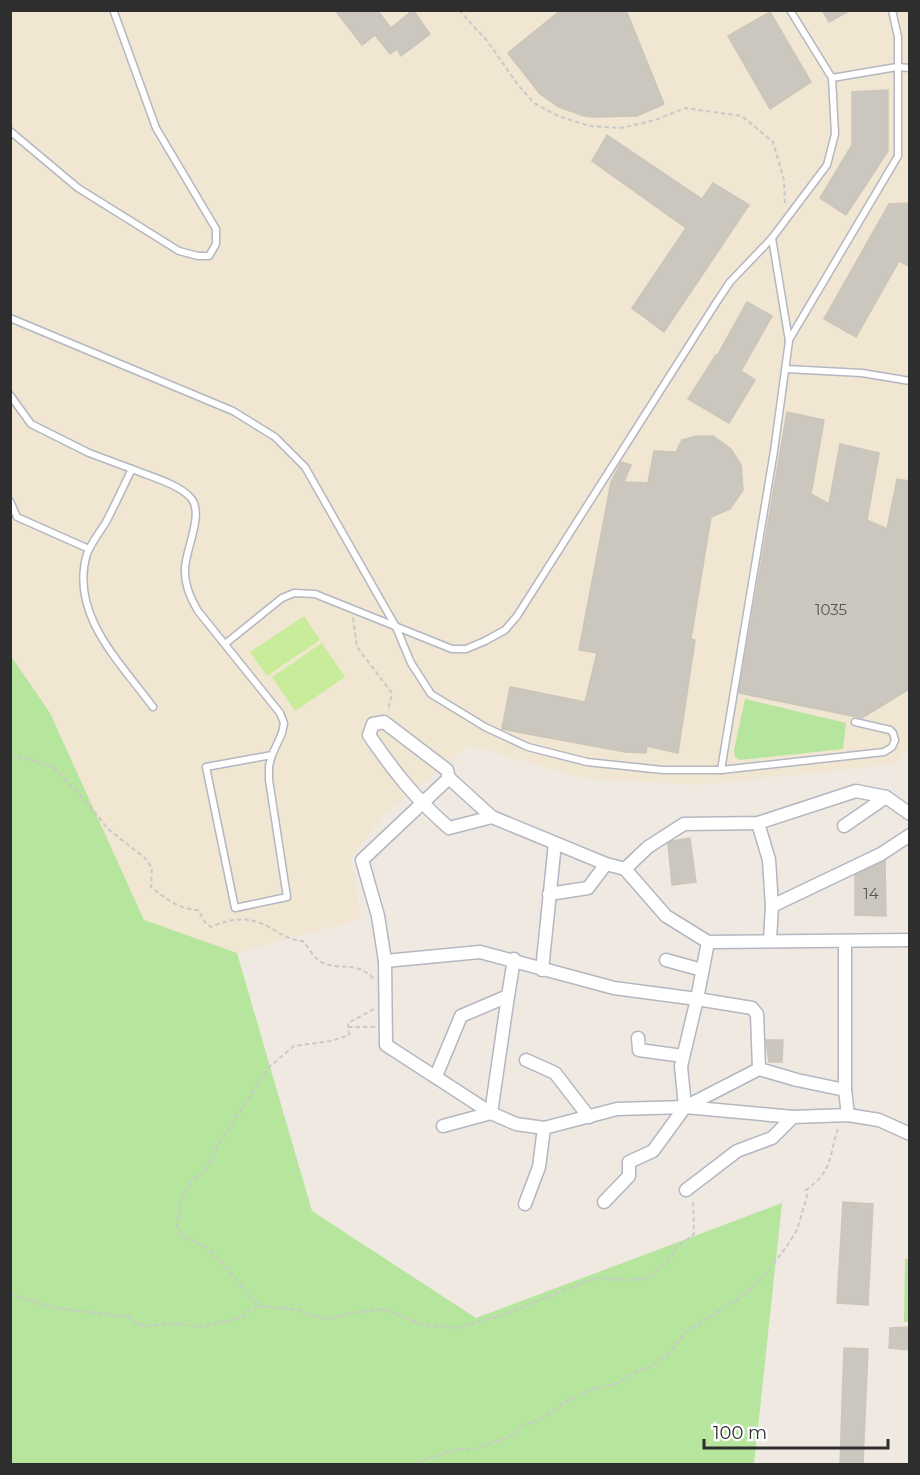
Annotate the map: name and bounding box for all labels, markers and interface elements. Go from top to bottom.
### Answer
house number: 1035 [815,600,847,619]
house number: 14 [863,884,879,903]
scale bar [704,1412,888,1450]
text: 100 m [713,1422,767,1444]

